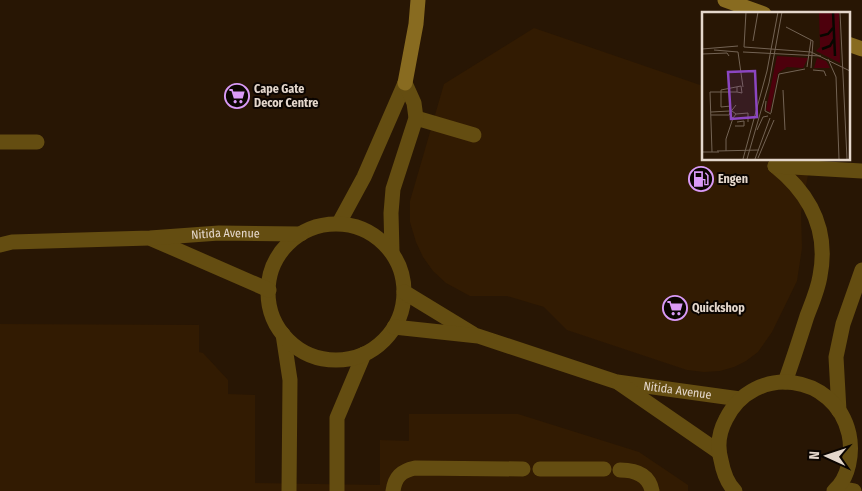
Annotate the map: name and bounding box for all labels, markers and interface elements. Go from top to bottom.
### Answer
inset map [702,12,850,160]
place label: Cape Gate Decor Centre [254,82,318,110]
supermarket icon: Cape Gate Decor Centre [224,83,250,109]
fuel station icon: Engen [688,166,714,192]
place label: Engen [718,172,748,186]
street label: Nitida Avenue [191,226,260,242]
supermarket icon: Quickshop [662,295,688,321]
place label: Quickshop [692,301,745,315]
street label: Nitida Avenue [643,379,713,402]
north arrow [802,431,852,481]
text: N [806,451,823,460]

